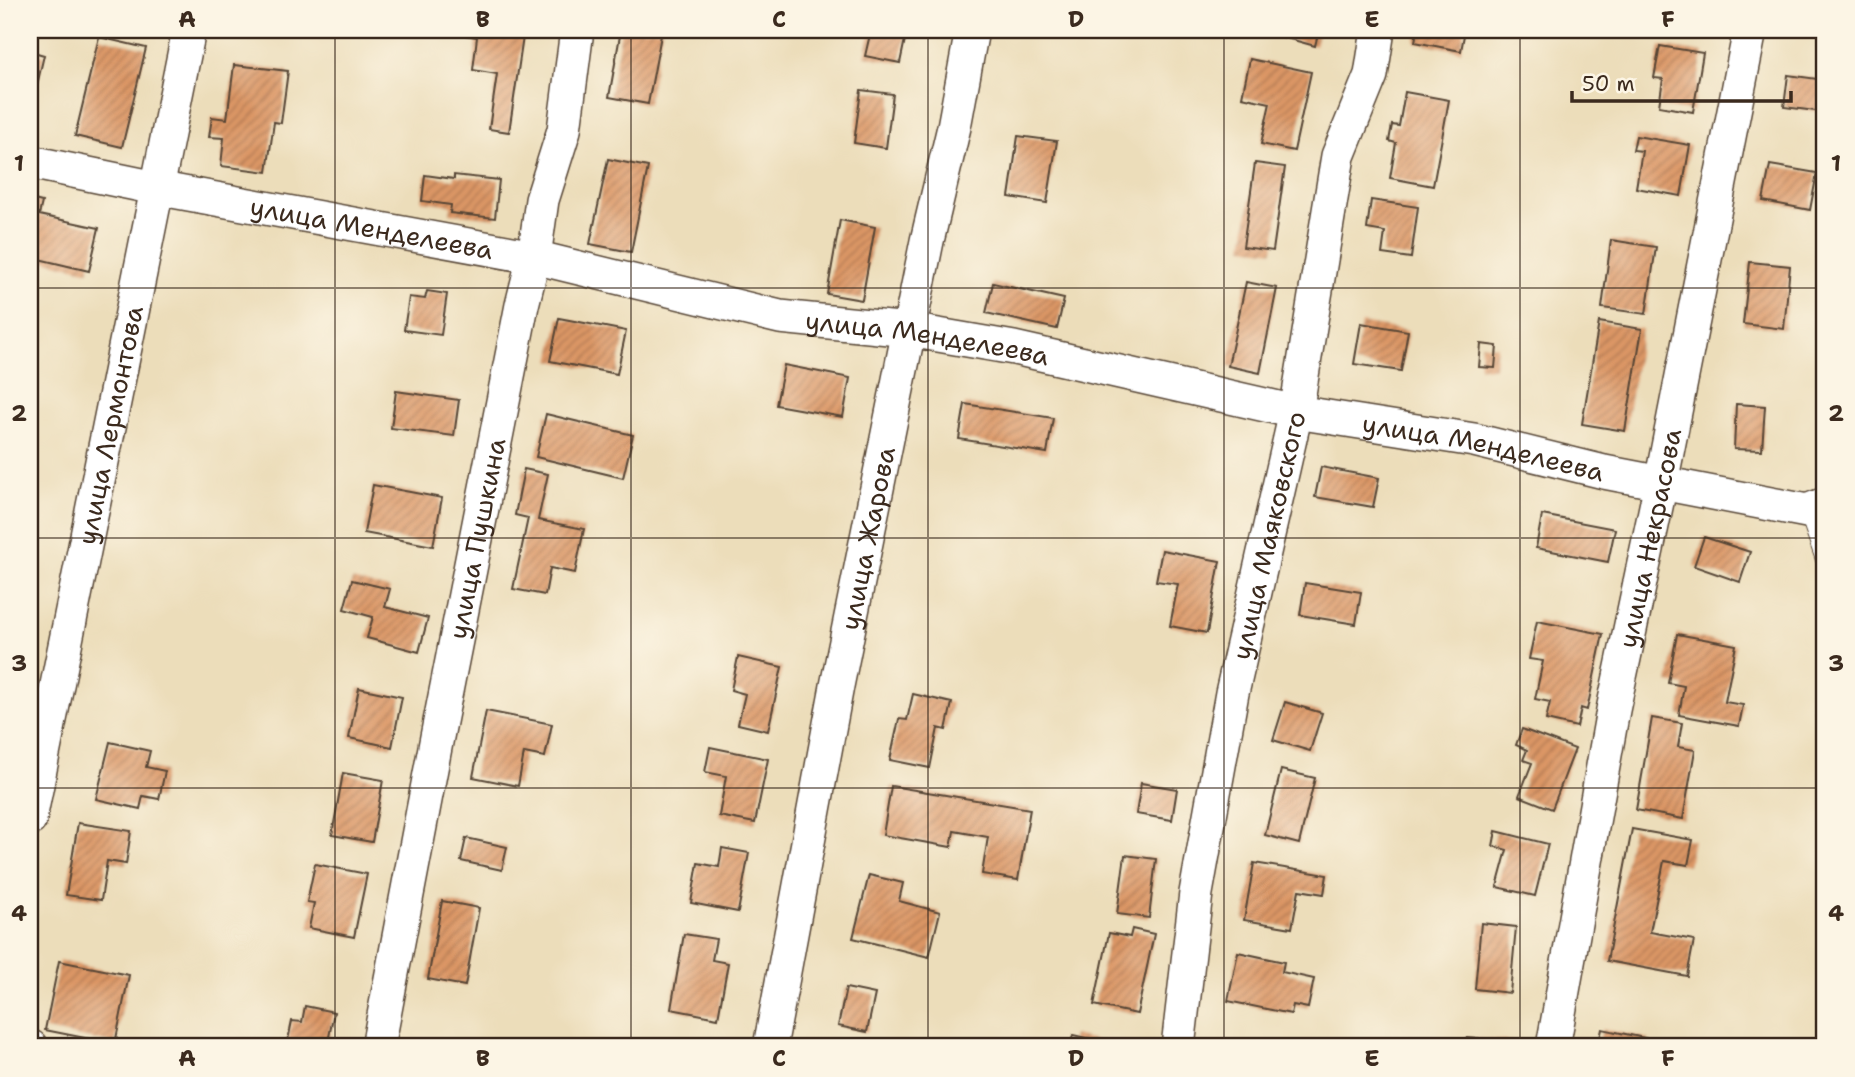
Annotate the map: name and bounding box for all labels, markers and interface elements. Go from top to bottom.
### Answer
text: A [178,4,196,34]
text: B [476,4,490,34]
text: C [772,4,786,34]
text: D [1068,4,1084,34]
text: E [1364,4,1380,34]
text: F [1661,4,1675,34]
scale bar [1572,60,1790,104]
text: 50 m [1582,70,1635,98]
text: 1 [14,148,24,178]
text: 1 [1831,148,1841,178]
street label: улица Менделеева [247,188,496,267]
street label: улица Лермонтова [68,302,151,547]
street label: улица Менделеева [804,302,1053,373]
text: 2 [11,398,27,428]
text: 2 [1828,398,1844,428]
street label: улица Менделеева [1360,405,1608,489]
street label: улица Маяковского [1223,408,1313,663]
street label: улица Некрасова [1609,425,1689,651]
street label: улица Пушкина [439,435,513,642]
street label: улица Жарова [831,443,903,633]
text: 3 [11,648,27,678]
text: 3 [1828,648,1844,678]
text: 4 [11,898,27,928]
text: 4 [1828,898,1844,928]
text: A [178,1043,196,1073]
text: B [476,1043,490,1073]
text: C [772,1043,786,1073]
text: D [1068,1043,1084,1073]
text: E [1364,1043,1380,1073]
text: F [1661,1043,1675,1073]

